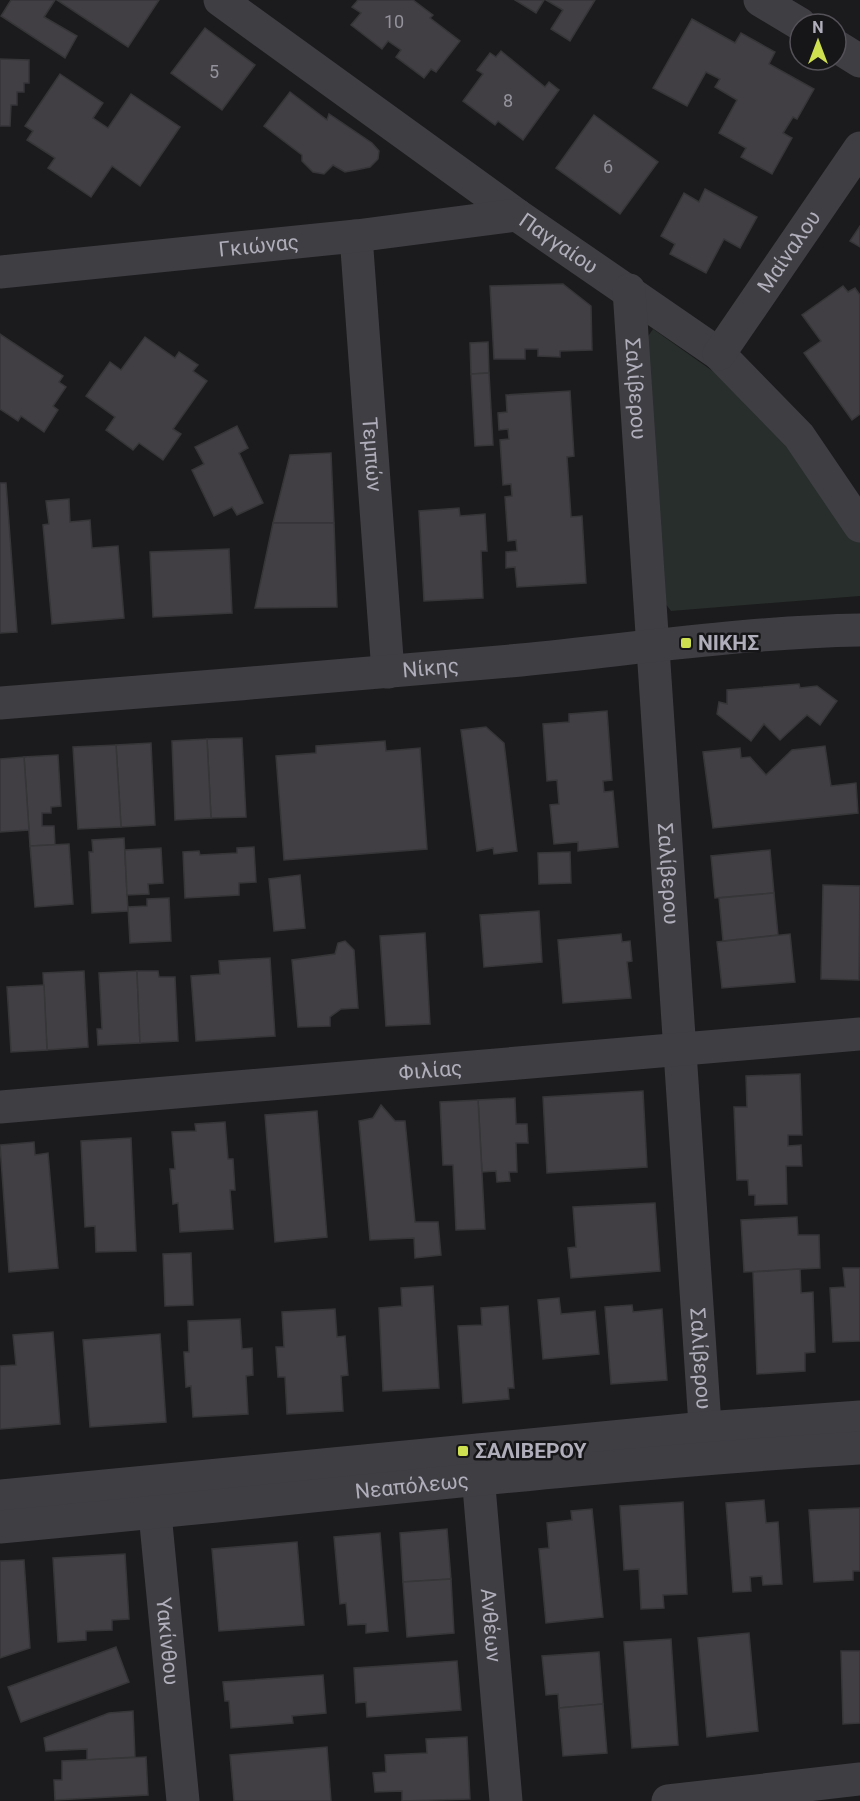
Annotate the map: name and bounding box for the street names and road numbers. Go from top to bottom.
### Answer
street label: Μαίναλου [753,206,826,297]
street label: Παγγαίου [515,208,602,279]
street label: Γκιώνας [217,230,300,262]
street label: Σαλίβερου [620,337,651,440]
street label: Τεμπών [357,416,387,492]
street label: Νίκης [401,654,460,682]
street label: Σαλίβερου [653,822,683,925]
street label: Φιλίας [398,1056,463,1085]
street label: Σαλίβερου [685,1307,716,1410]
street label: Νεαπόλεως [354,1468,470,1504]
street label: Ανθέων [476,1587,506,1663]
street label: Υακίνθου [151,1596,184,1686]

